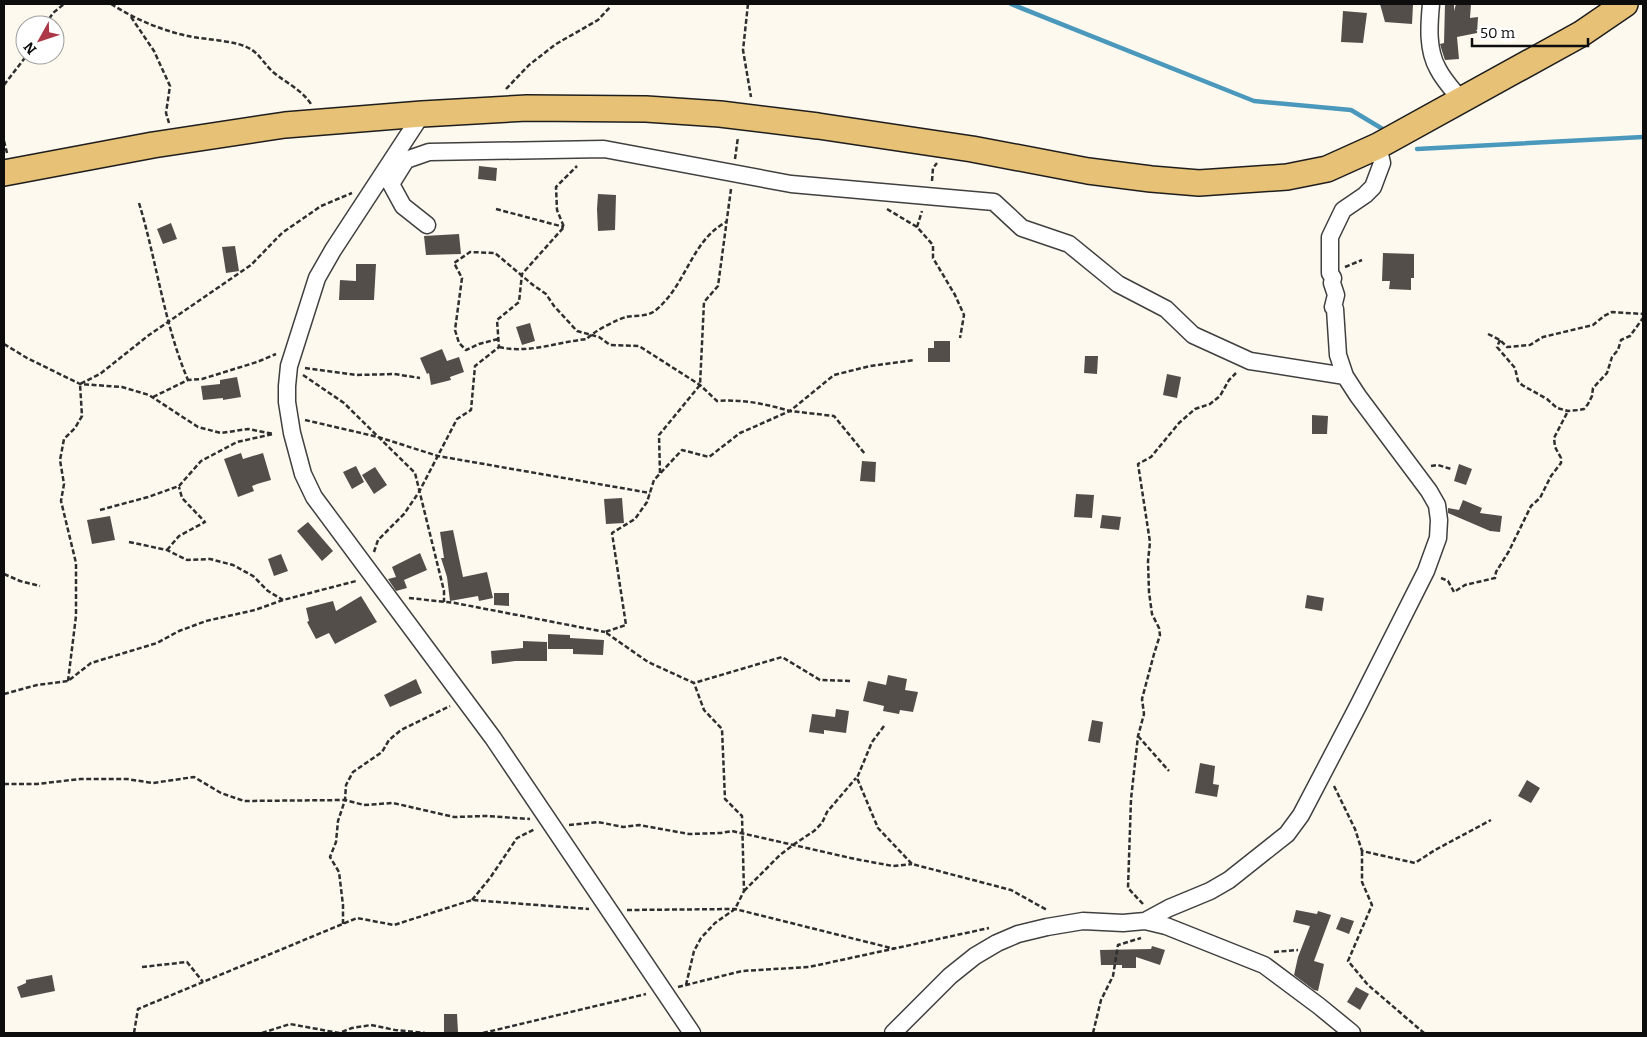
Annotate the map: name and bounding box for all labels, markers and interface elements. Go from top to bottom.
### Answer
north arrow [15,15,65,65]
scale bar [1472,15,1588,47]
text: 50 m [1480,24,1516,42]
text: N [20,38,40,58]

